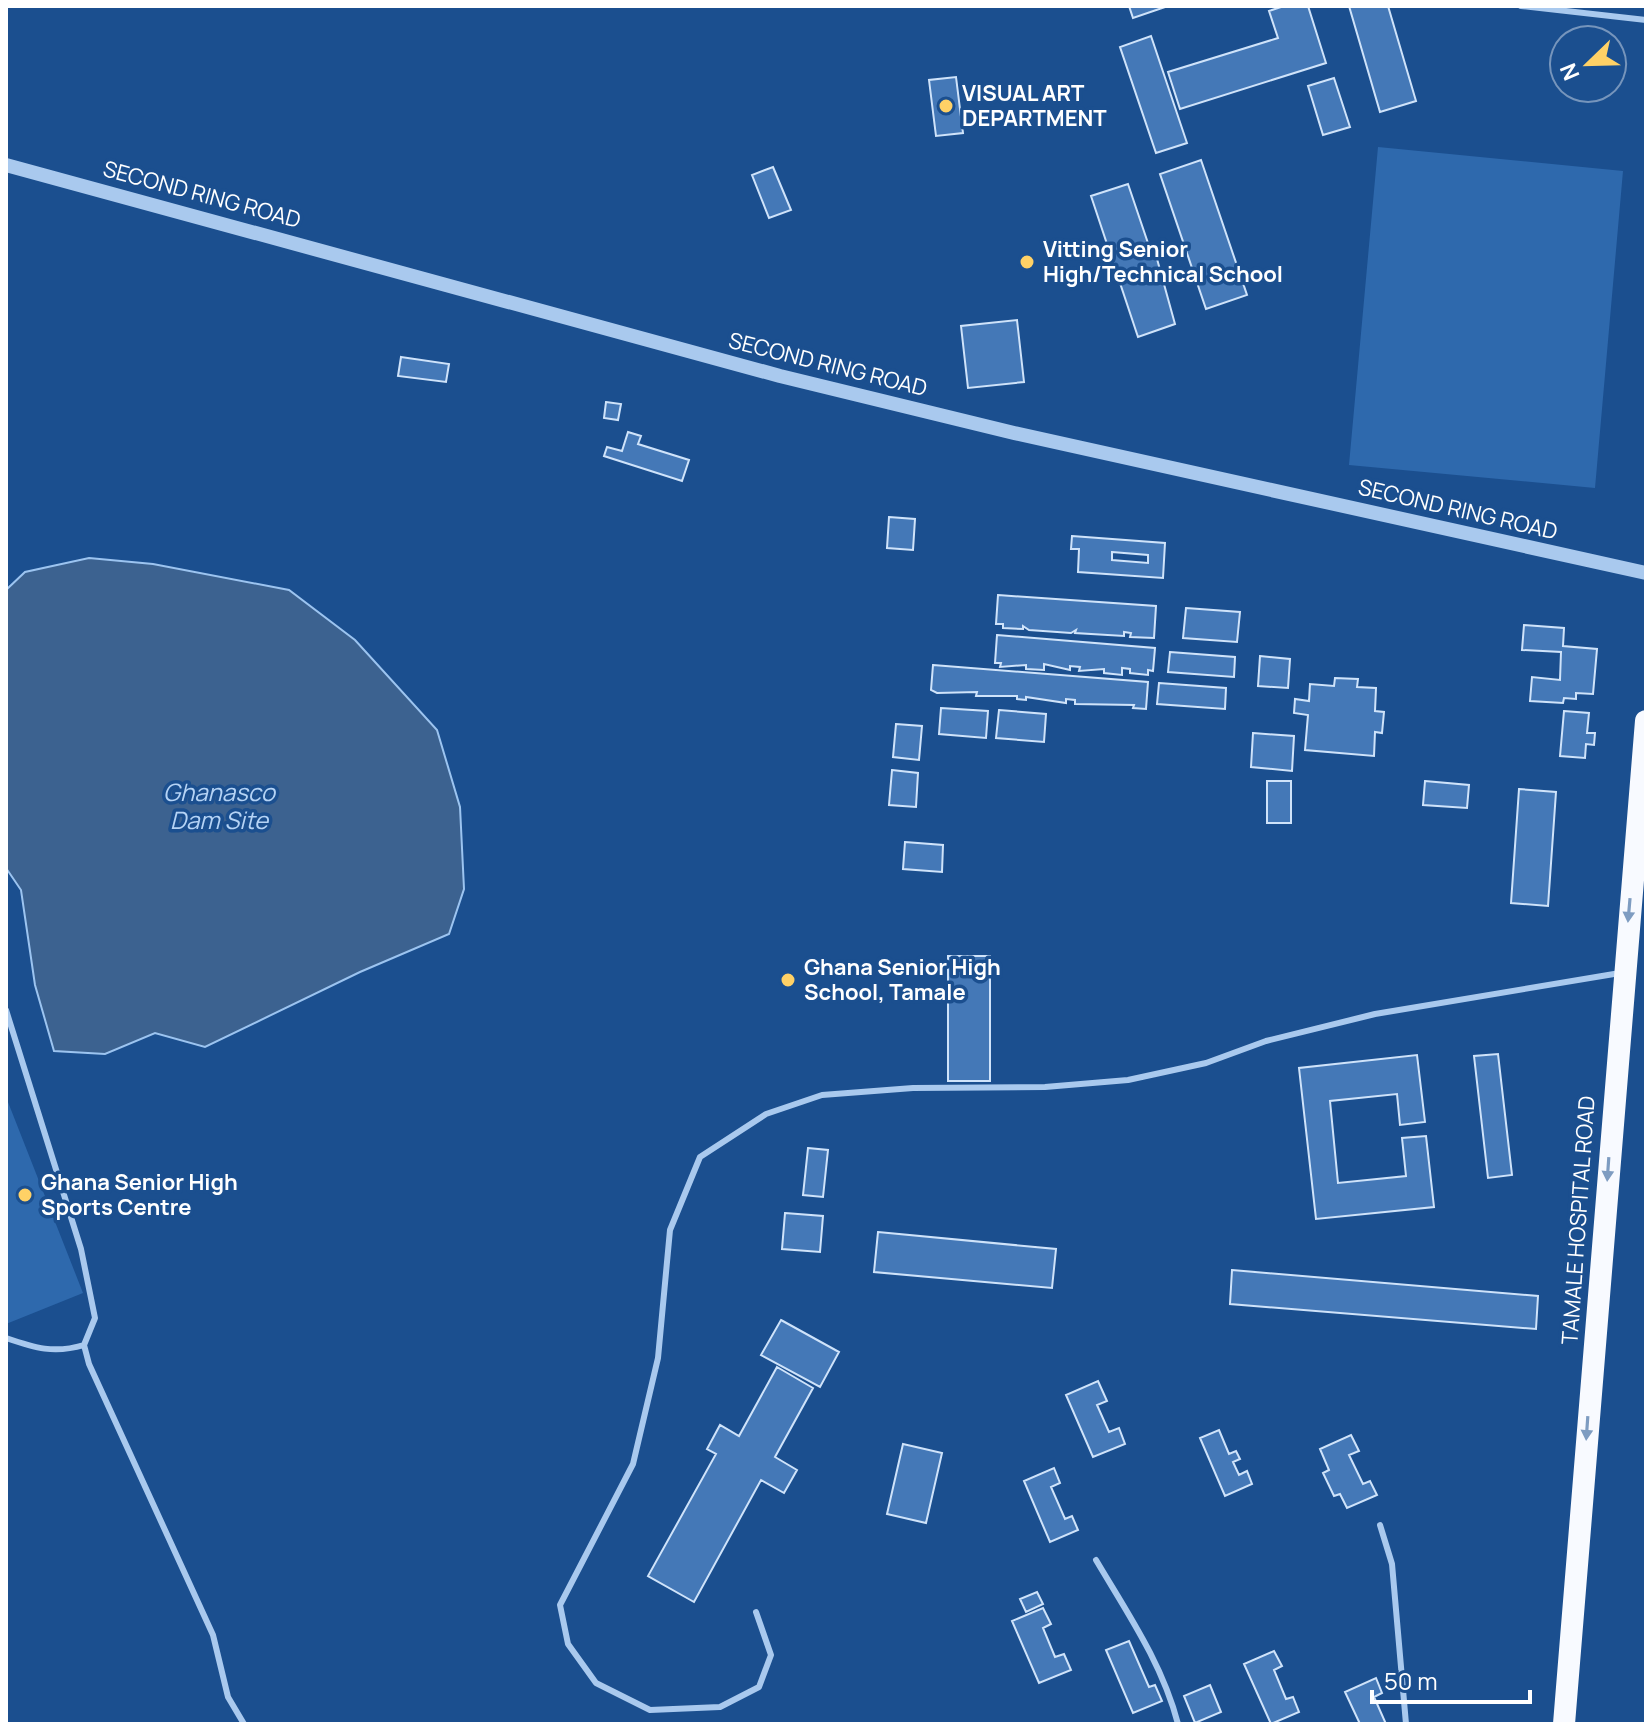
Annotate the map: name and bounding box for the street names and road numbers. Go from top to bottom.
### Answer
street label: SECOND RING ROAD [100,153,304,235]
street label: SECOND RING ROAD [726,325,930,403]
street label: SECOND RING ROAD [1355,471,1561,547]
street label: TAMALE HOSPITAL ROAD [1554,1095,1602,1345]

